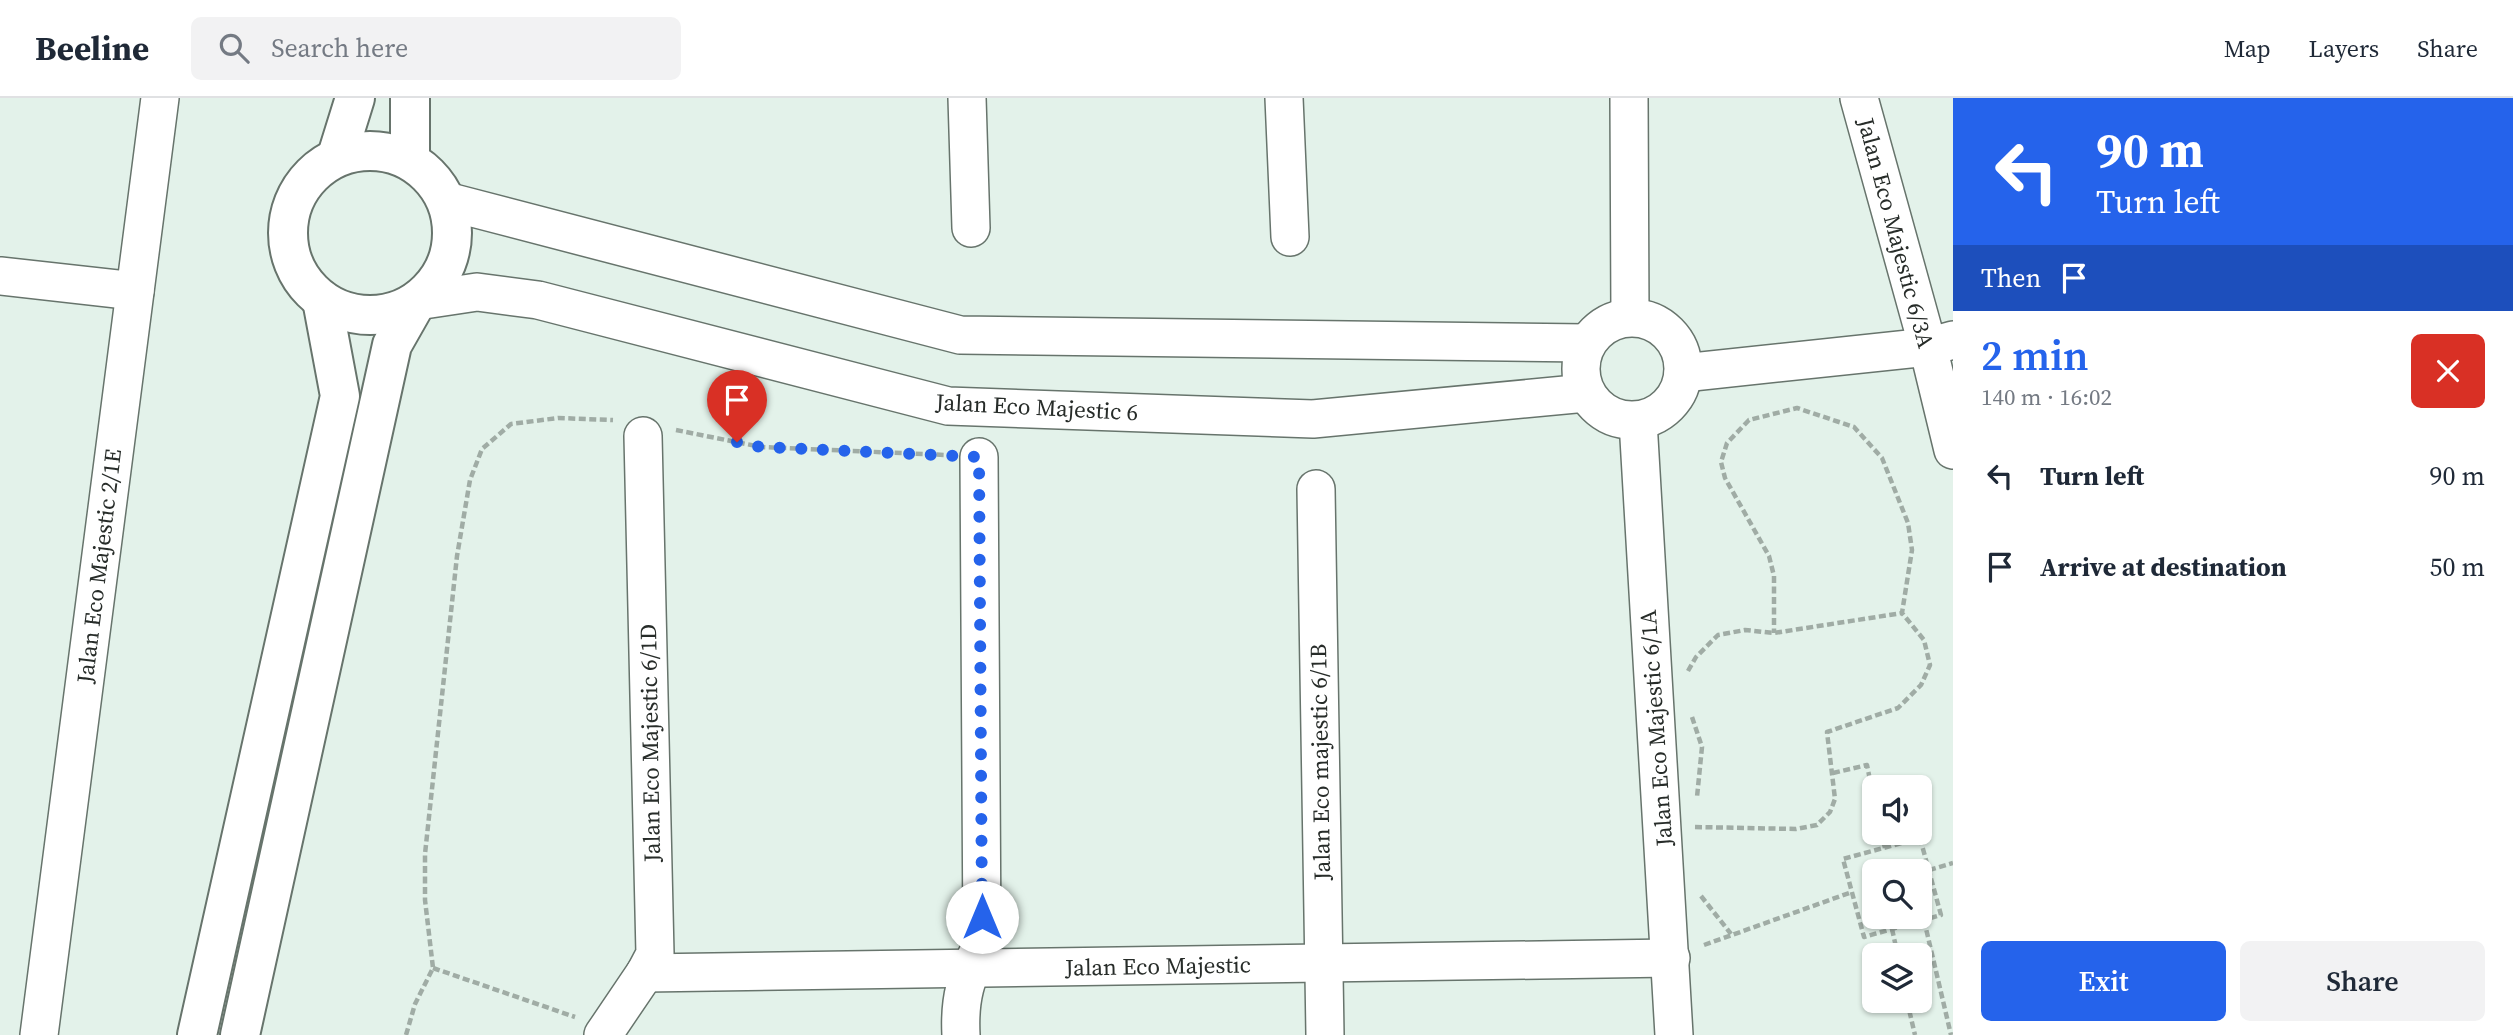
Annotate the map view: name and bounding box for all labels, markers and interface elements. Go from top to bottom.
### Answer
search box [191,17,681,80]
text: Beeline [35,26,149,71]
icon: search [215,29,253,67]
text: Search here [271,30,408,66]
text: Map [2224,32,2271,65]
text: Layers [2309,32,2379,65]
text: Share [2417,32,2478,65]
street label: Jalan Eco Majestic 6/3A [1850,113,1942,352]
text: 90 m [2096,116,2204,183]
icon: left [1981,126,2072,217]
text: Turn left [2096,180,2220,224]
icon: arrive [2055,259,2093,297]
text: Then [1981,260,2041,296]
text: 2 min [1981,326,2089,384]
button: close [2411,334,2485,408]
pin [707,370,767,442]
icon: arrive [718,381,756,419]
text: 140 m · 16:02 [1981,381,2112,413]
street label: Jalan Eco Majestic 6 [934,386,1139,428]
street label: Jalan Eco Majestic 2/1E [69,447,129,686]
icon: left [1981,457,2019,495]
text: Turn left [2040,458,2144,494]
text: 90 m [2430,458,2485,494]
icon: arrive [1981,548,2019,586]
text: Arrive at destination [2040,549,2287,585]
text: 50 m [2430,549,2485,585]
street label: Jalan Eco Majestic 6/1A [1632,608,1680,848]
street label: Jalan Eco Majestic 6/1D [632,624,668,863]
street label: Jalan Eco majestic 6/1B [1302,643,1338,882]
map controls [1862,775,1932,1013]
button: sound [1862,775,1932,845]
button: search [1862,859,1932,929]
position arrow [945,880,1019,954]
button: Exit [1981,941,2226,1021]
button: Share [2240,941,2485,1021]
button: layers [1862,943,1932,1013]
street label: Jalan Eco Majestic [1064,948,1251,984]

